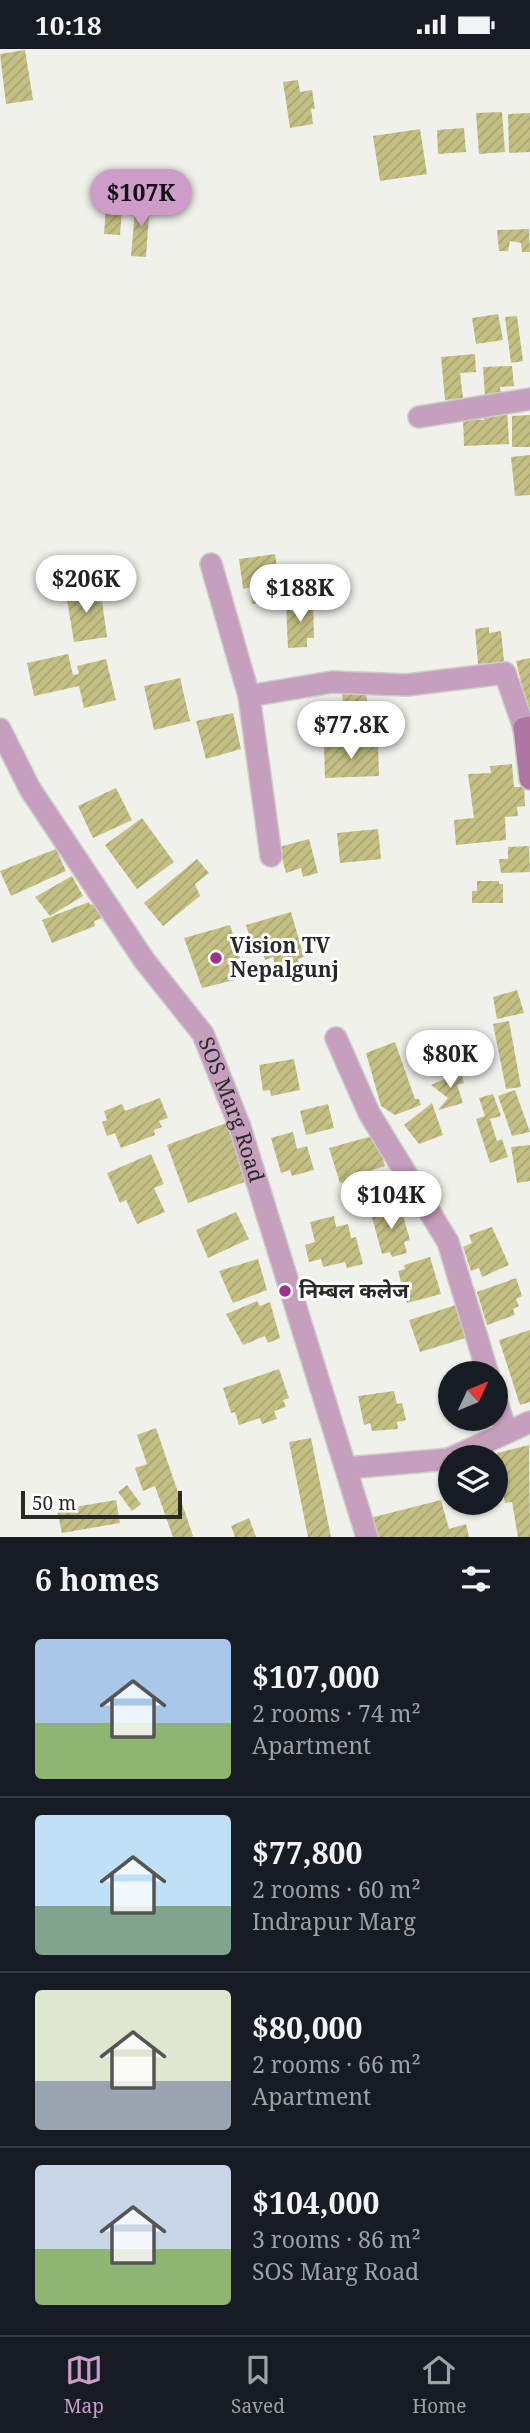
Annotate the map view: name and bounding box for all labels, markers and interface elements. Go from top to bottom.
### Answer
text: 10:18 [35,7,102,43]
pin: $107K [92,169,190,229]
text: $107K [107,176,175,208]
pin: $206K [37,555,135,615]
text: $206K [52,562,120,594]
pin: $188K [251,565,349,624]
text: $188K [266,571,334,603]
pin: $77.8K [294,701,408,761]
text: $77.8K [313,708,389,740]
place label: Vision TV Nepalgunj [230,931,339,983]
marker: Vision TV Nepalgunj [208,950,224,966]
pin: $80K [409,1031,491,1090]
street label: SOS Marg Road [193,1033,271,1185]
text: $80K [422,1037,478,1069]
pin: $104K [342,1171,440,1231]
text: $104K [357,1178,425,1210]
place label: निम्बल कलेज [299,1276,409,1304]
marker: निम्बल कलेज [277,1283,293,1299]
north arrow [438,1361,508,1431]
map controls [438,1361,508,1515]
button: layers [438,1445,508,1515]
scale bar [21,1488,182,1520]
text: 50 m [32,1490,76,1516]
text: 6 homes [35,1559,159,1600]
icon: filters [457,1560,495,1598]
text: $107,000 [252,1656,379,1697]
icon: home [91,1667,175,1751]
text: 2 rooms · 74 m² [252,1697,421,1729]
text: Apartment [252,1729,371,1761]
text: $77,800 [252,1832,363,1873]
icon: home [91,1843,175,1927]
text: 2 rooms · 60 m² [252,1873,421,1905]
text: Indrapur Marg [252,1905,416,1937]
text: $80,000 [252,2007,363,2048]
icon: home [91,2018,175,2102]
text: 2 rooms · 66 m² [252,2048,421,2080]
text: Apartment [252,2080,371,2112]
text: $104,000 [252,2182,379,2223]
icon: home [91,2193,175,2277]
text: 3 rooms · 86 m² [252,2223,421,2255]
text: SOS Marg Road [252,2255,419,2287]
tab: Map [64,2351,104,2419]
tab: Saved [231,2351,285,2419]
tab: Home [412,2351,466,2419]

